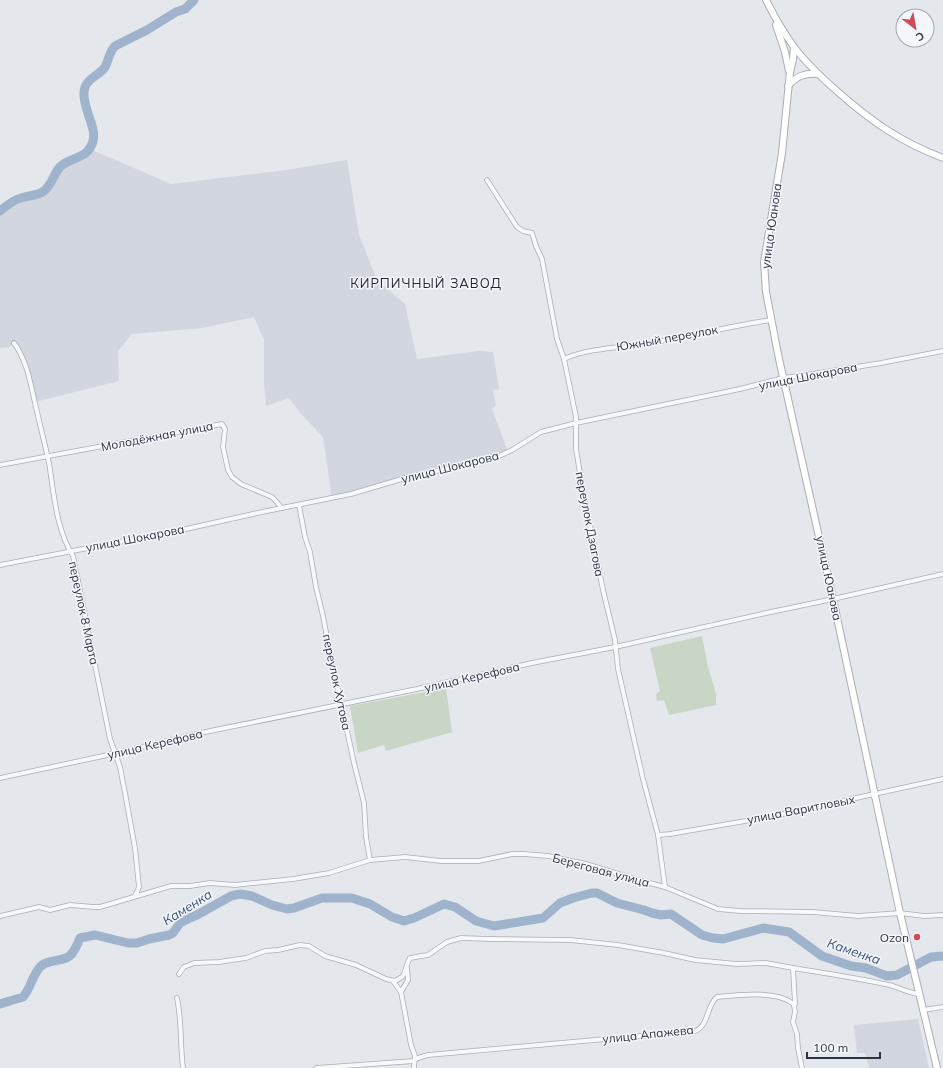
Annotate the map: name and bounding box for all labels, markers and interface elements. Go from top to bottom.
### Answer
north arrow [895,8,935,48]
text: С [913,29,927,45]
street label: улица Юанова [758,182,784,270]
district label: КИРПИЧНЫЙ ЗАВОД [350,275,502,291]
street label: Южный переулок [615,322,719,354]
street label: улица Шокарова [757,359,859,393]
street label: Молодёжная улица [100,418,214,454]
street label: улица Шокарова [400,448,500,486]
street label: переулок Дзагова [572,470,608,578]
street label: улица Шокарова [84,521,186,555]
street label: улица Юанова [813,534,845,622]
street label: переулок 8 Марта [66,560,102,666]
street label: переулок Хутова [319,633,355,731]
street label: улица Керефова [423,659,521,695]
street label: улица Керефова [106,726,204,762]
street label: улица Варитловых [746,791,857,827]
street label: Береговая улица [551,850,651,890]
water label: Каменка [159,886,215,928]
place label: Ozon [880,930,909,945]
marker: Ozon [912,932,922,942]
water label: Каменка [825,934,883,968]
street label: улица Апажева [602,1022,694,1046]
scale bar [807,1034,880,1060]
text: 100 m [813,1040,848,1055]

